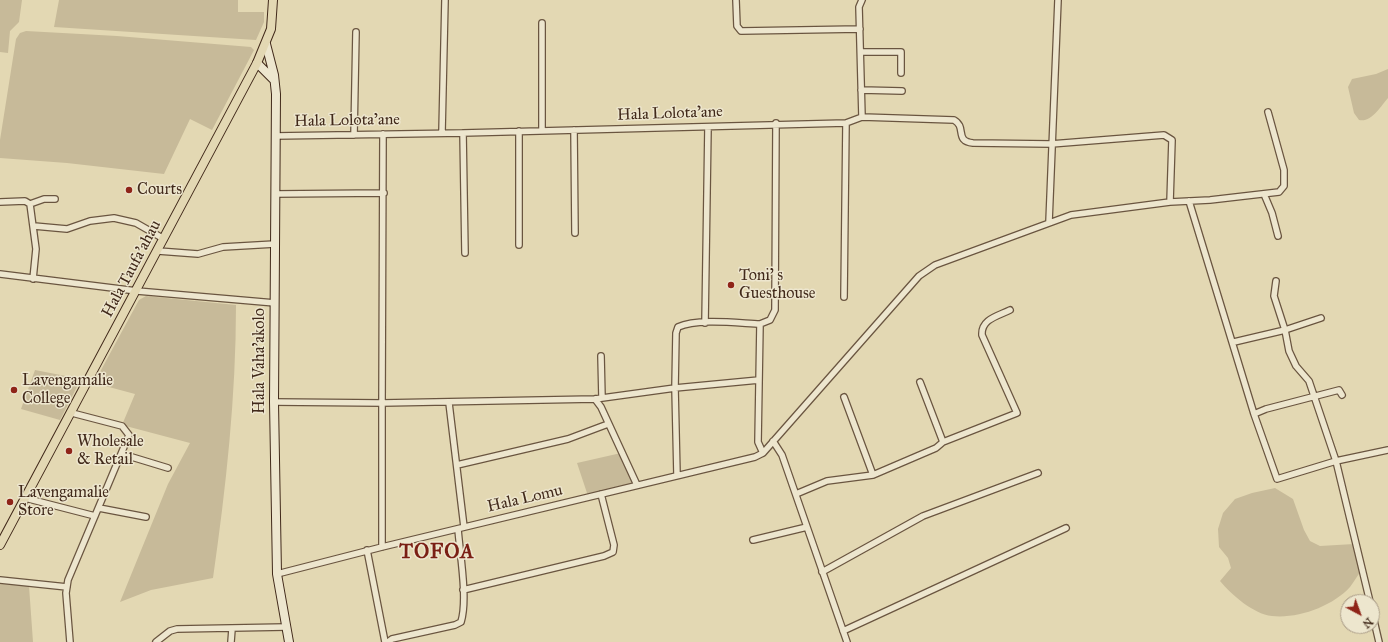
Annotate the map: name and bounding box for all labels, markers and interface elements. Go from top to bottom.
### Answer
street label: Hala Lolota'ane [617,103,723,125]
street label: Hala Lolota'ane [294,110,400,132]
place label: Courts [137,180,182,200]
marker: Courts [124,185,134,195]
street label: Hala Taufa'ahau [98,217,166,321]
place label: Toni' s Guesthouse [739,266,815,304]
marker: Toni' s Guesthouse [726,280,736,290]
street label: Hala Vaha'akolo [250,308,270,414]
place label: Lavengamalie College [22,371,113,409]
marker: Lavengamalie College [9,385,19,395]
place label: Wholesale & Retail [77,432,144,470]
marker: Wholesale & Retail [64,446,74,456]
street label: Hala Lomu [485,481,565,517]
place label: Lavengamalie Store [18,483,109,521]
marker: Lavengamalie Store [5,497,15,507]
district label: TOFOA [399,541,475,565]
north arrow [1340,594,1380,634]
text: N [1360,615,1375,631]

